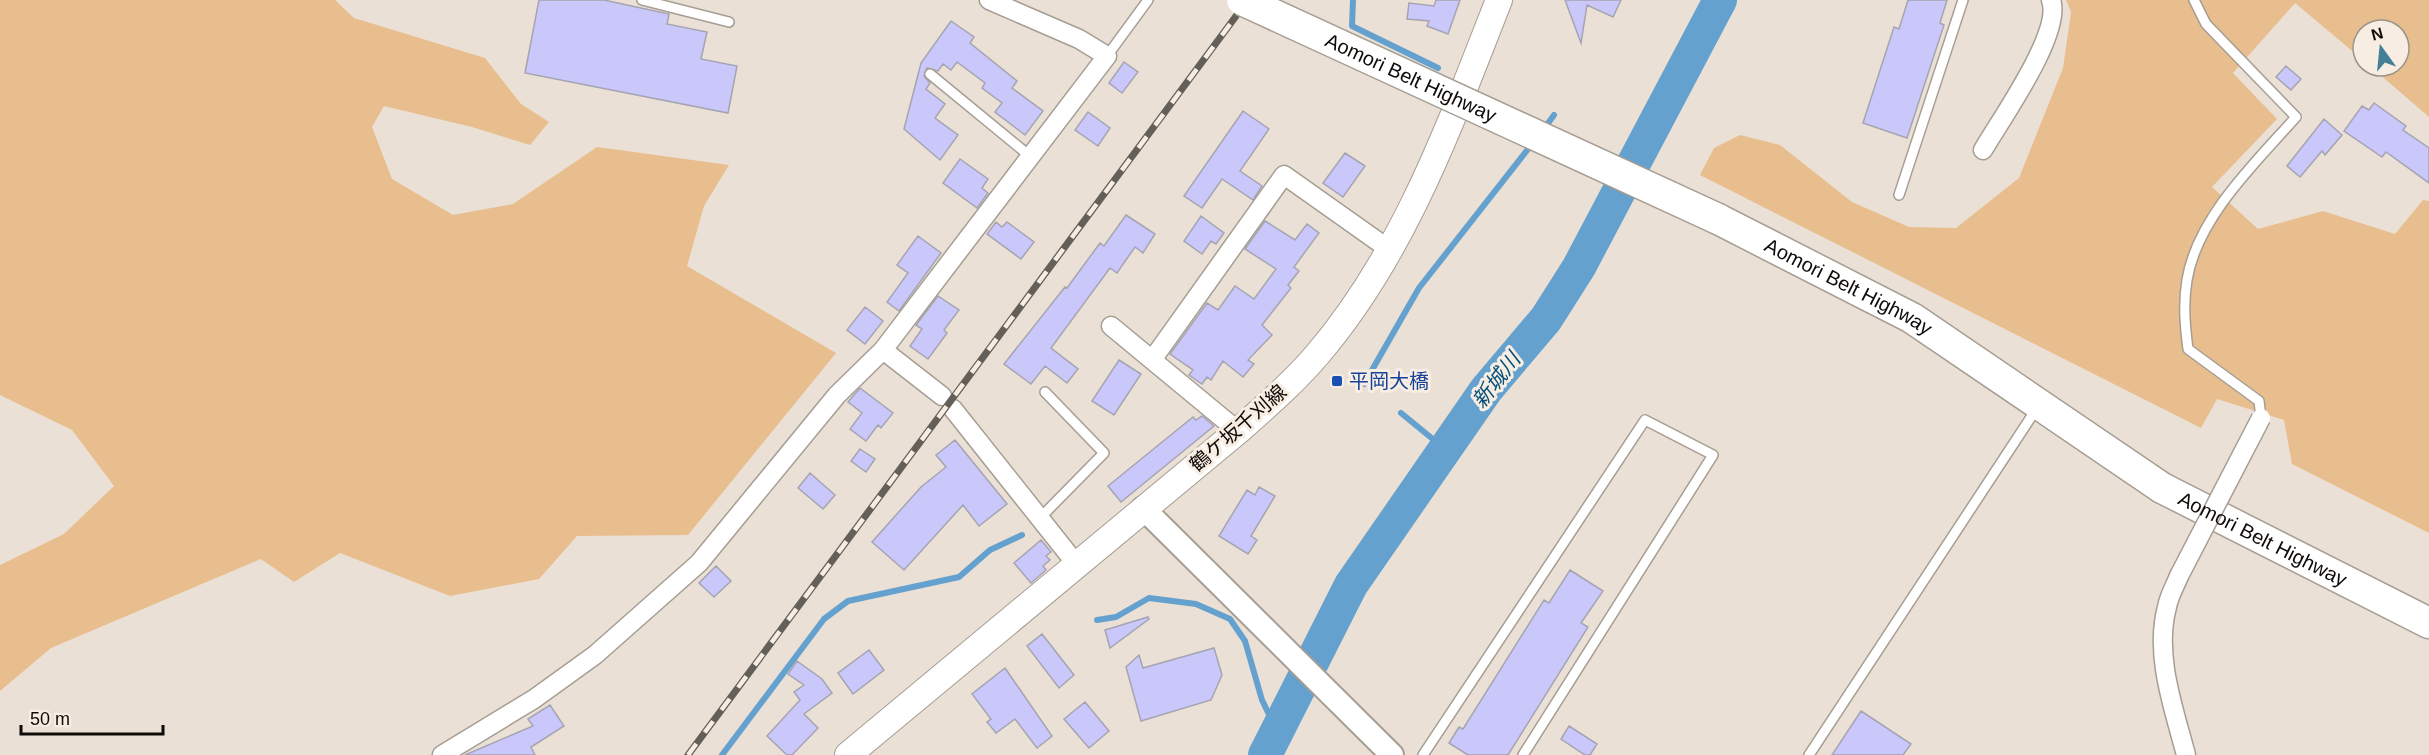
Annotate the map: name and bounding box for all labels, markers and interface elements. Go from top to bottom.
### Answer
north arrow [2351,18,2411,78]
text: N [2369,24,2385,44]
street label: Aomori Belt Highway [1322,29,1500,127]
street label: Aomori Belt Highway [1761,234,1936,340]
water label: 新城川 [1468,347,1526,412]
place label: 平岡大橋 [1349,370,1429,392]
marker: 平岡大橋 [1330,374,1344,388]
street label: 鶴ケ坂千刈線 [1186,380,1290,476]
street label: Aomori Belt Highway [2175,487,2351,591]
scale bar [21,698,164,736]
text: 50 m [30,709,70,729]

